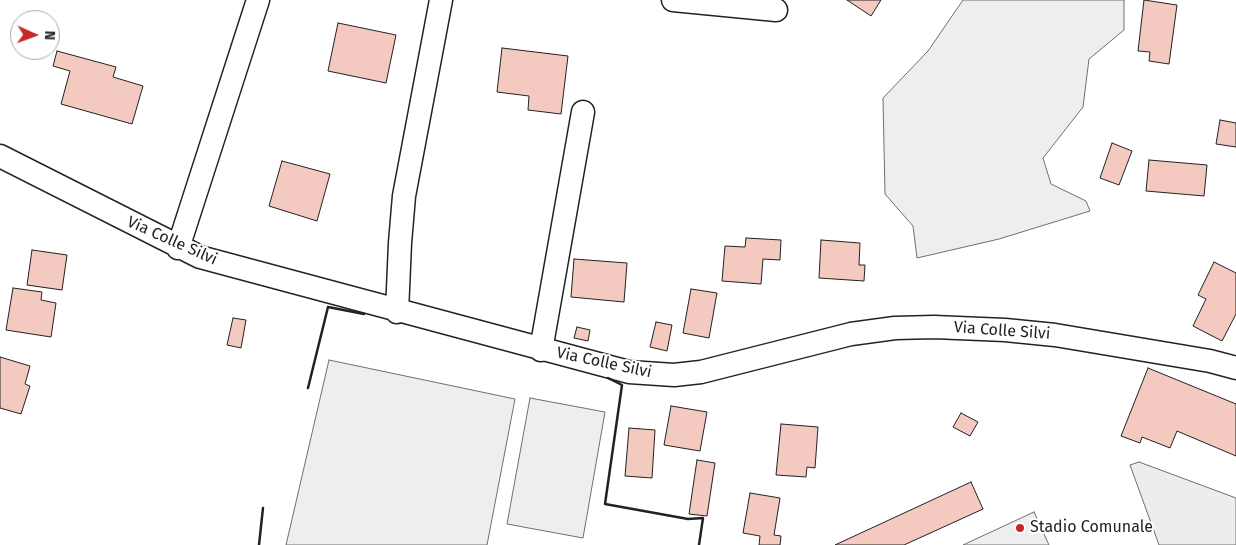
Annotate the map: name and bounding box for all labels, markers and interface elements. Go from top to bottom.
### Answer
north arrow [10,10,60,60]
text: N [41,31,58,40]
street label: Via Colle Silvi [124,213,220,269]
street label: Via Colle Silvi [953,318,1051,344]
street label: Via Colle Silvi [555,344,653,382]
place label: Stadio Comunale [1030,518,1153,538]
marker: Stadio Comunale [1014,522,1026,534]

